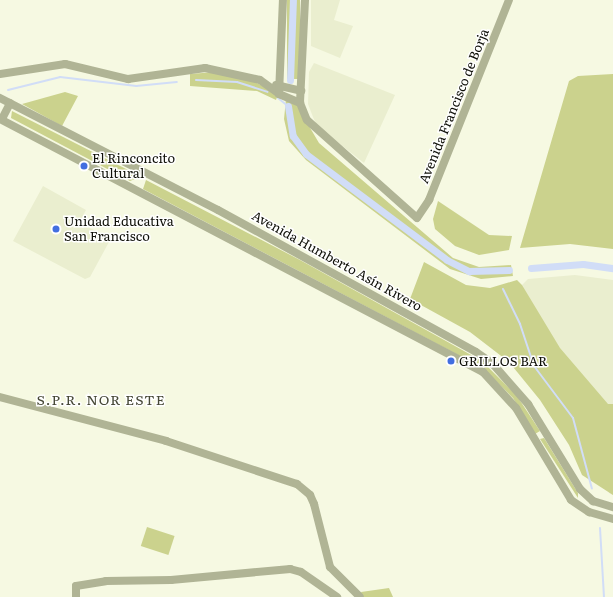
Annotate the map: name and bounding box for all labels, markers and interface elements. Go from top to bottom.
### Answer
street label: Avenida Francisco de Borja [416,26,492,186]
place label: El Rinconcito Cultural [92,151,175,182]
marker: El Rinconcito Cultural [79,161,89,171]
street label: Avenida Humberto Asín Rivero [249,208,425,314]
place label: Unidad Educativa San Francisco [64,214,174,245]
marker: Unidad Educativa San Francisco [51,224,61,234]
place label: GRILLOS BAR [459,353,547,369]
marker: GRILLOS BAR [446,356,456,366]
district label: S.P.R. NOR ESTE [36,391,166,407]

